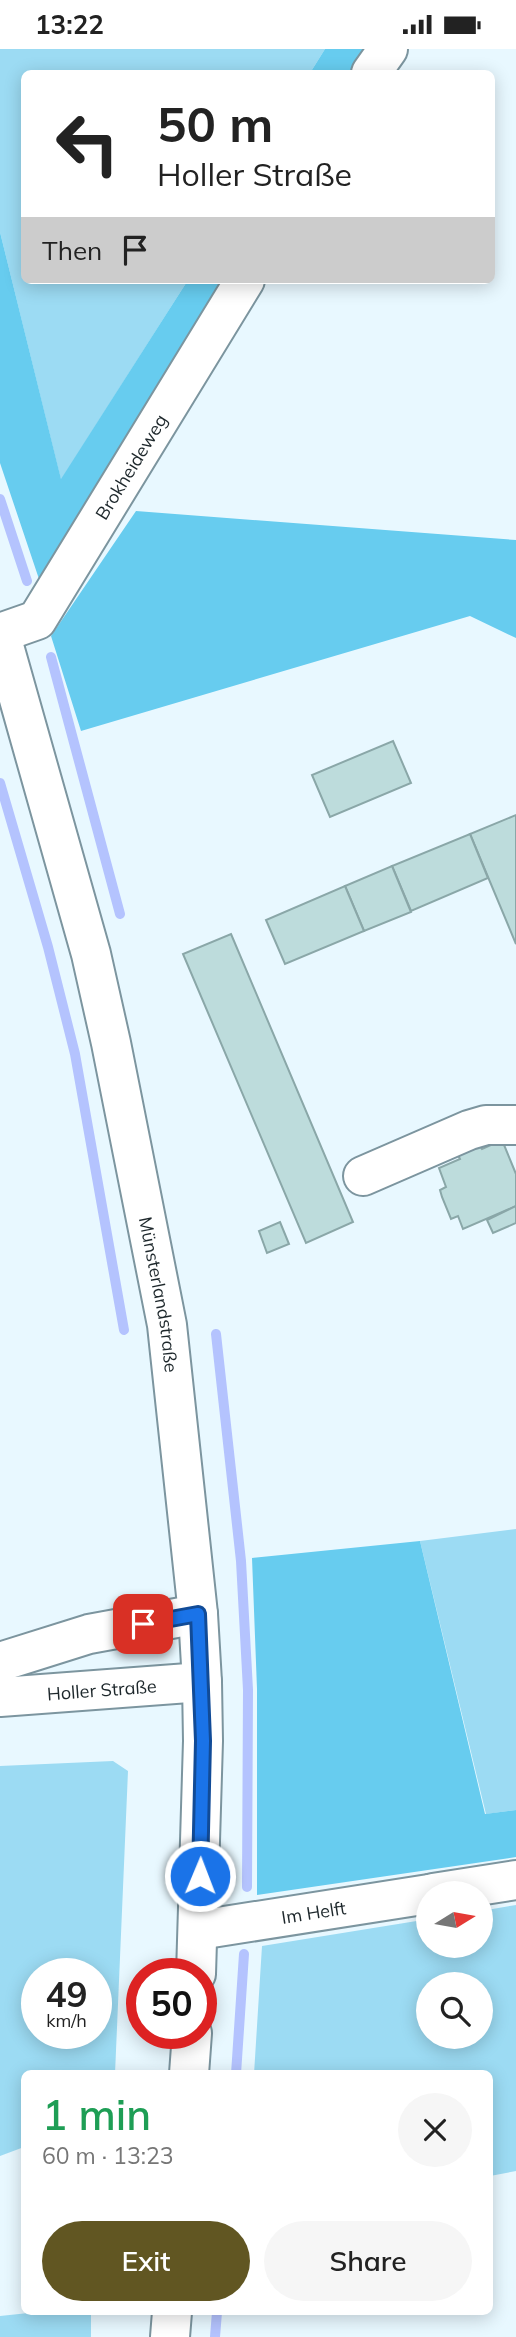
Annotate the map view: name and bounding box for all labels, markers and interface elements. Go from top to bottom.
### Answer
text: 13:22 [35,8,104,41]
text: 50 m [157,93,273,154]
icon: left [42,98,133,189]
text: Holler Straße [157,154,352,194]
icon: arrive [116,231,154,269]
text: Then [42,234,102,267]
street label: Brokheideweg [90,410,172,524]
street label: Münsterlandstraße [134,1215,184,1374]
pin [113,1594,173,1654]
icon: arrive [124,1605,162,1643]
street label: Holler Straße [46,1674,157,1705]
position arrow [163,1839,237,1913]
north arrow [416,1881,494,1958]
map controls [416,1881,493,2049]
street label: Im Helft [280,1896,348,1928]
speed limit sign: 50 [126,1958,217,2049]
text: 49 [45,1972,88,2016]
button: search [416,1972,493,2049]
text: km/h [46,2009,87,2032]
text: 1 min [42,2088,151,2141]
button: close [398,2093,472,2167]
text: 60 m · 13:23 [42,2141,174,2170]
button: Exit [42,2221,250,2301]
button: Share [264,2221,472,2301]

